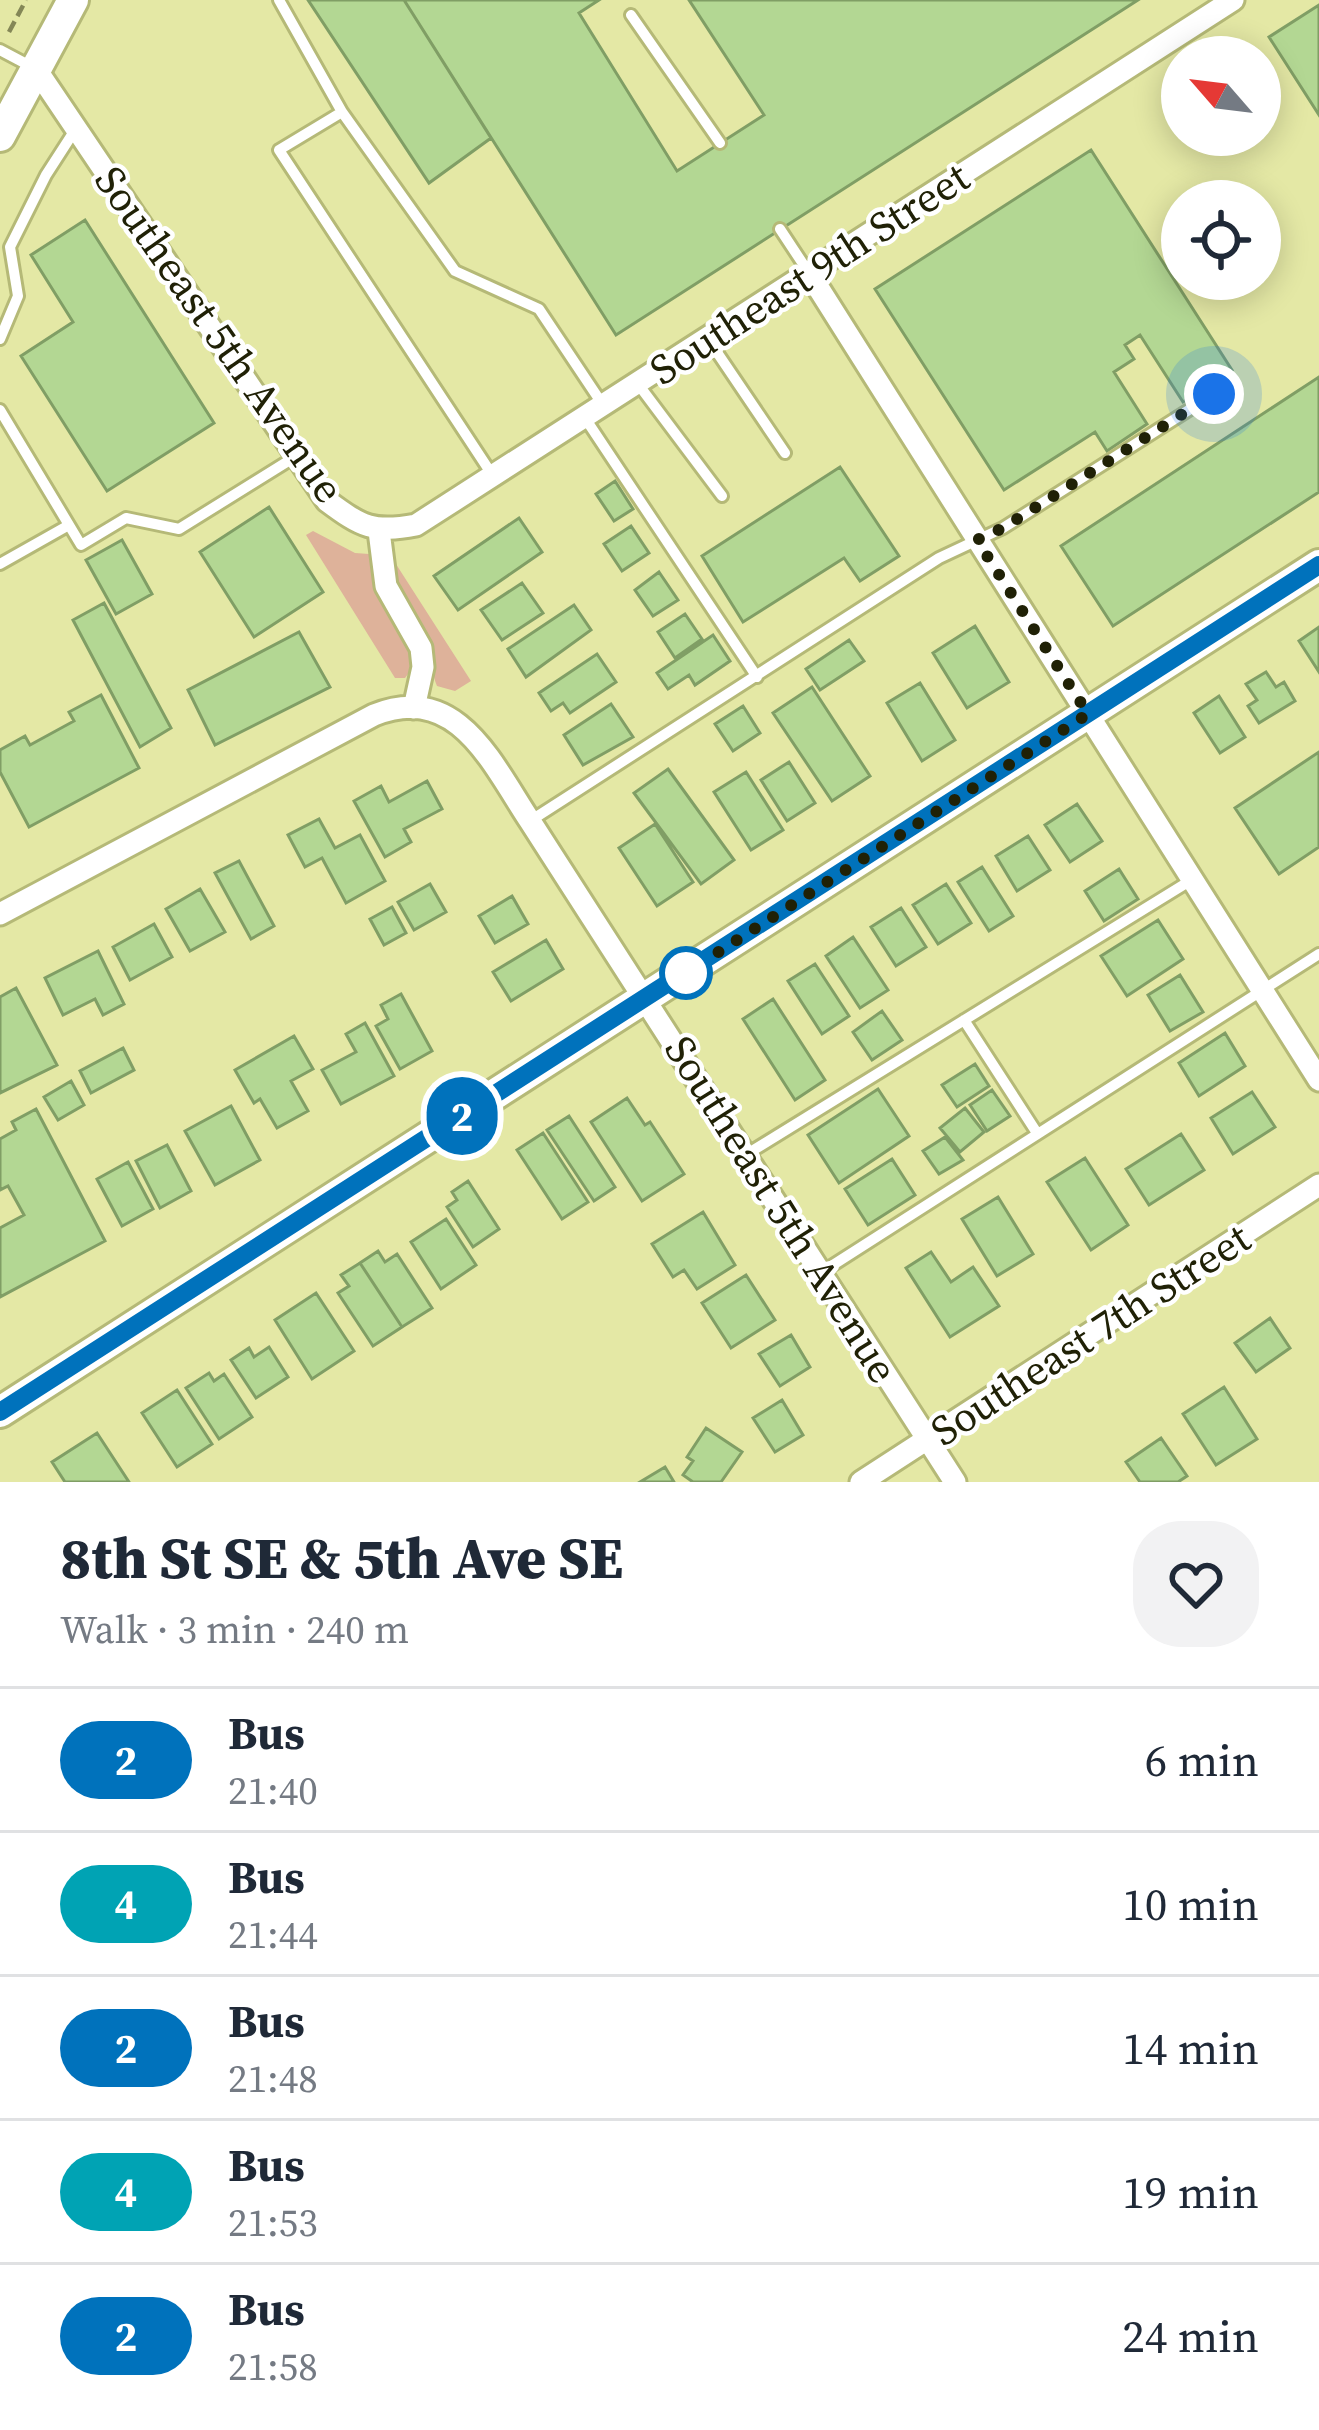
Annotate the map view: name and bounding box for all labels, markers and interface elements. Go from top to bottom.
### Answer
north arrow [1161,36,1281,156]
map controls [1161,36,1281,300]
street label: Southeast 9th Street [638,148,980,398]
street label: Southeast 5th Avenue [82,154,358,514]
button: locate [1161,180,1281,300]
your location [1184,364,1244,424]
unlabelled marker [661,948,711,998]
street label: Southeast 5th Avenue [652,1024,912,1394]
line badge: 2 [423,1077,501,1155]
text: 2 [451,1087,473,1145]
street label: Southeast 7th Street [919,1209,1261,1459]
text: 8th St SE & 5th Ave SE [60,1519,623,1597]
button: heart [1133,1521,1259,1647]
text: Walk · 3 min · 240 m [60,1603,409,1656]
text: Bus [228,1702,305,1764]
text: 6 min [1145,1729,1259,1791]
text: 2 [115,1731,137,1789]
text: 21:40 [228,1764,318,1817]
text: Bus [228,1846,305,1908]
text: 10 min [1122,1873,1259,1935]
text: 4 [115,1875,137,1933]
text: 21:44 [228,1908,318,1961]
text: Bus [228,1990,305,2052]
text: 14 min [1122,2017,1259,2079]
text: 2 [115,2019,137,2077]
text: 21:48 [228,2052,318,2105]
text: Bus [228,2134,305,2196]
text: 19 min [1122,2161,1259,2223]
text: 4 [115,2163,137,2221]
text: 21:53 [228,2196,318,2249]
text: Bus [228,2278,305,2340]
text: 24 min [1122,2305,1259,2367]
text: 2 [115,2307,137,2365]
text: 21:58 [228,2340,318,2393]

